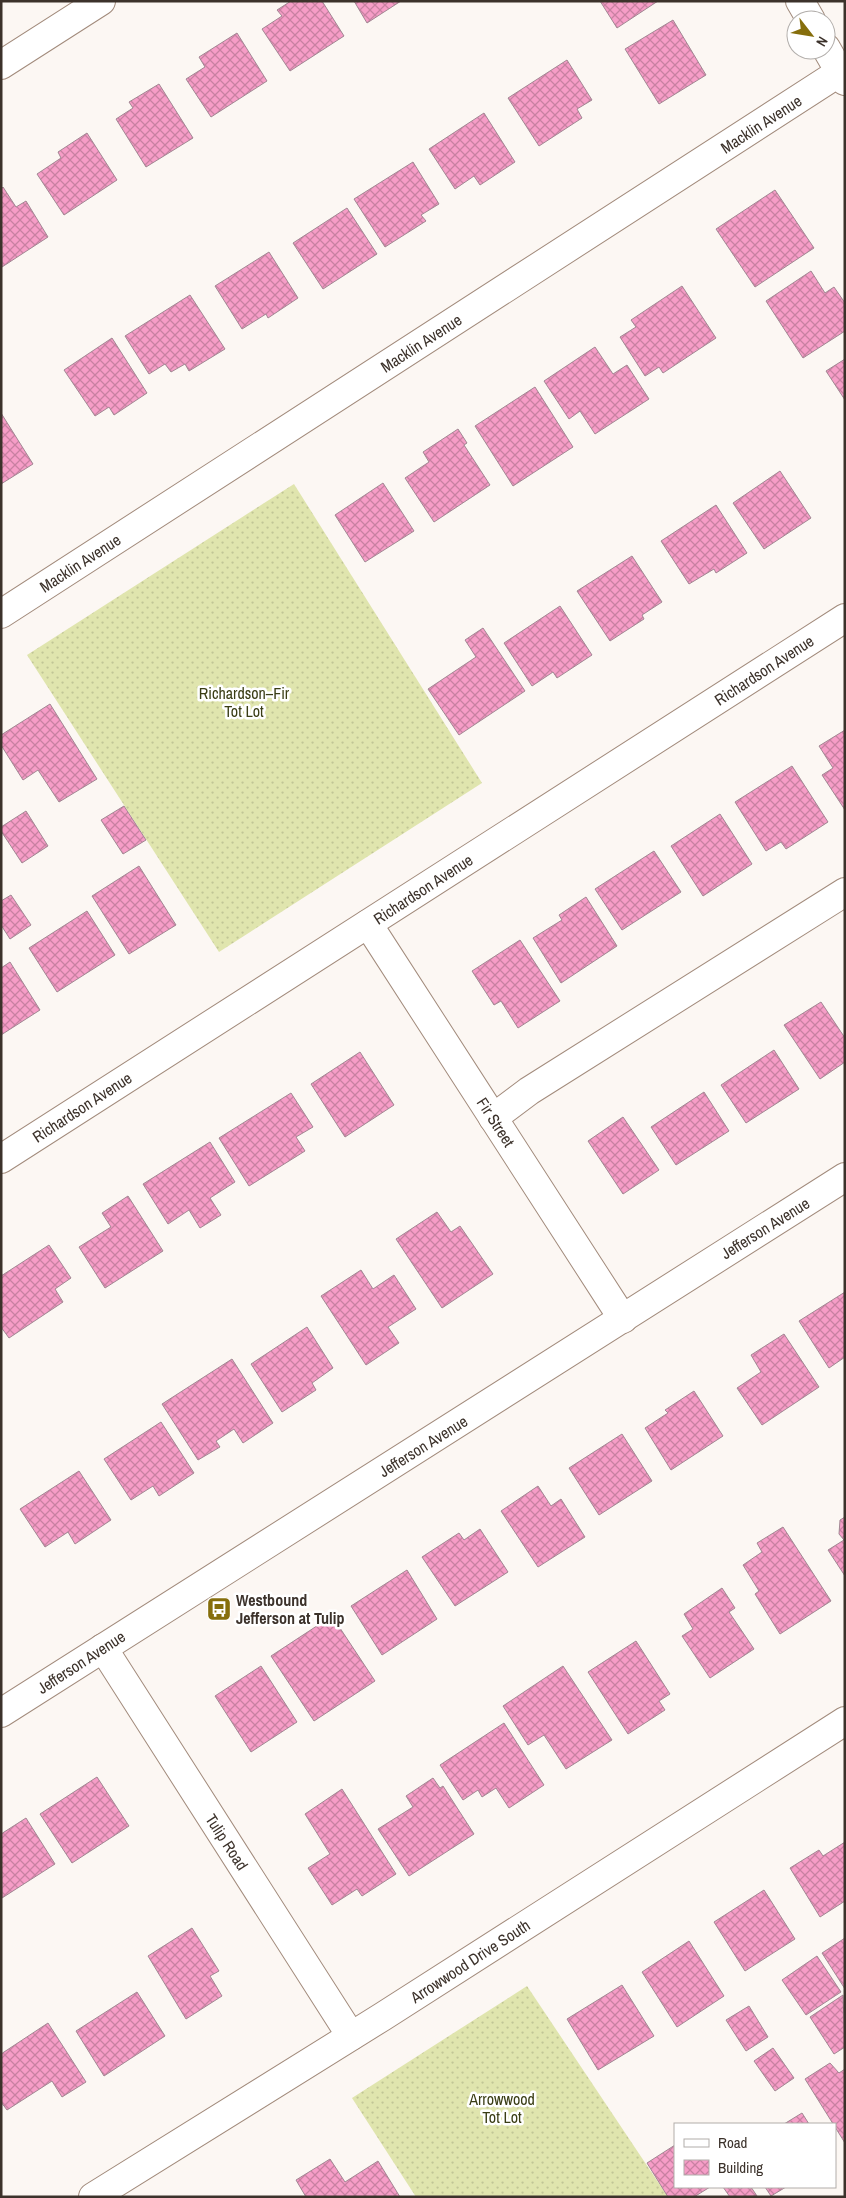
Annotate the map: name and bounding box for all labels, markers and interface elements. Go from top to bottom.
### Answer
north arrow [786,10,836,60]
text: N [812,34,832,50]
street label: Macklin Avenue [716,90,806,158]
street label: Macklin Avenue [376,309,466,377]
street label: Macklin Avenue [35,529,125,597]
street label: Richardson Avenue [710,630,818,710]
park label: Richardson–Fir Tot Lot [199,682,290,722]
street label: Richardson Avenue [369,849,477,929]
street label: Richardson Avenue [28,1067,136,1147]
street label: Fir Street [472,1093,520,1151]
street label: Jefferson Avenue [716,1192,814,1264]
street label: Jefferson Avenue [374,1410,472,1482]
place label: Westbound Jefferson at Tulip [236,1589,344,1629]
bus stop icon: Westbound Jefferson at Tulip [206,1596,232,1622]
street label: Jefferson Avenue [33,1625,129,1699]
street label: Tulip Road [201,1810,253,1874]
street label: Arrowwood Drive South [405,1914,534,2008]
park label: Arrowwood Tot Lot [468,2088,535,2128]
legend [674,2123,836,2188]
text: Road [718,2132,747,2153]
text: Building [718,2157,763,2178]

